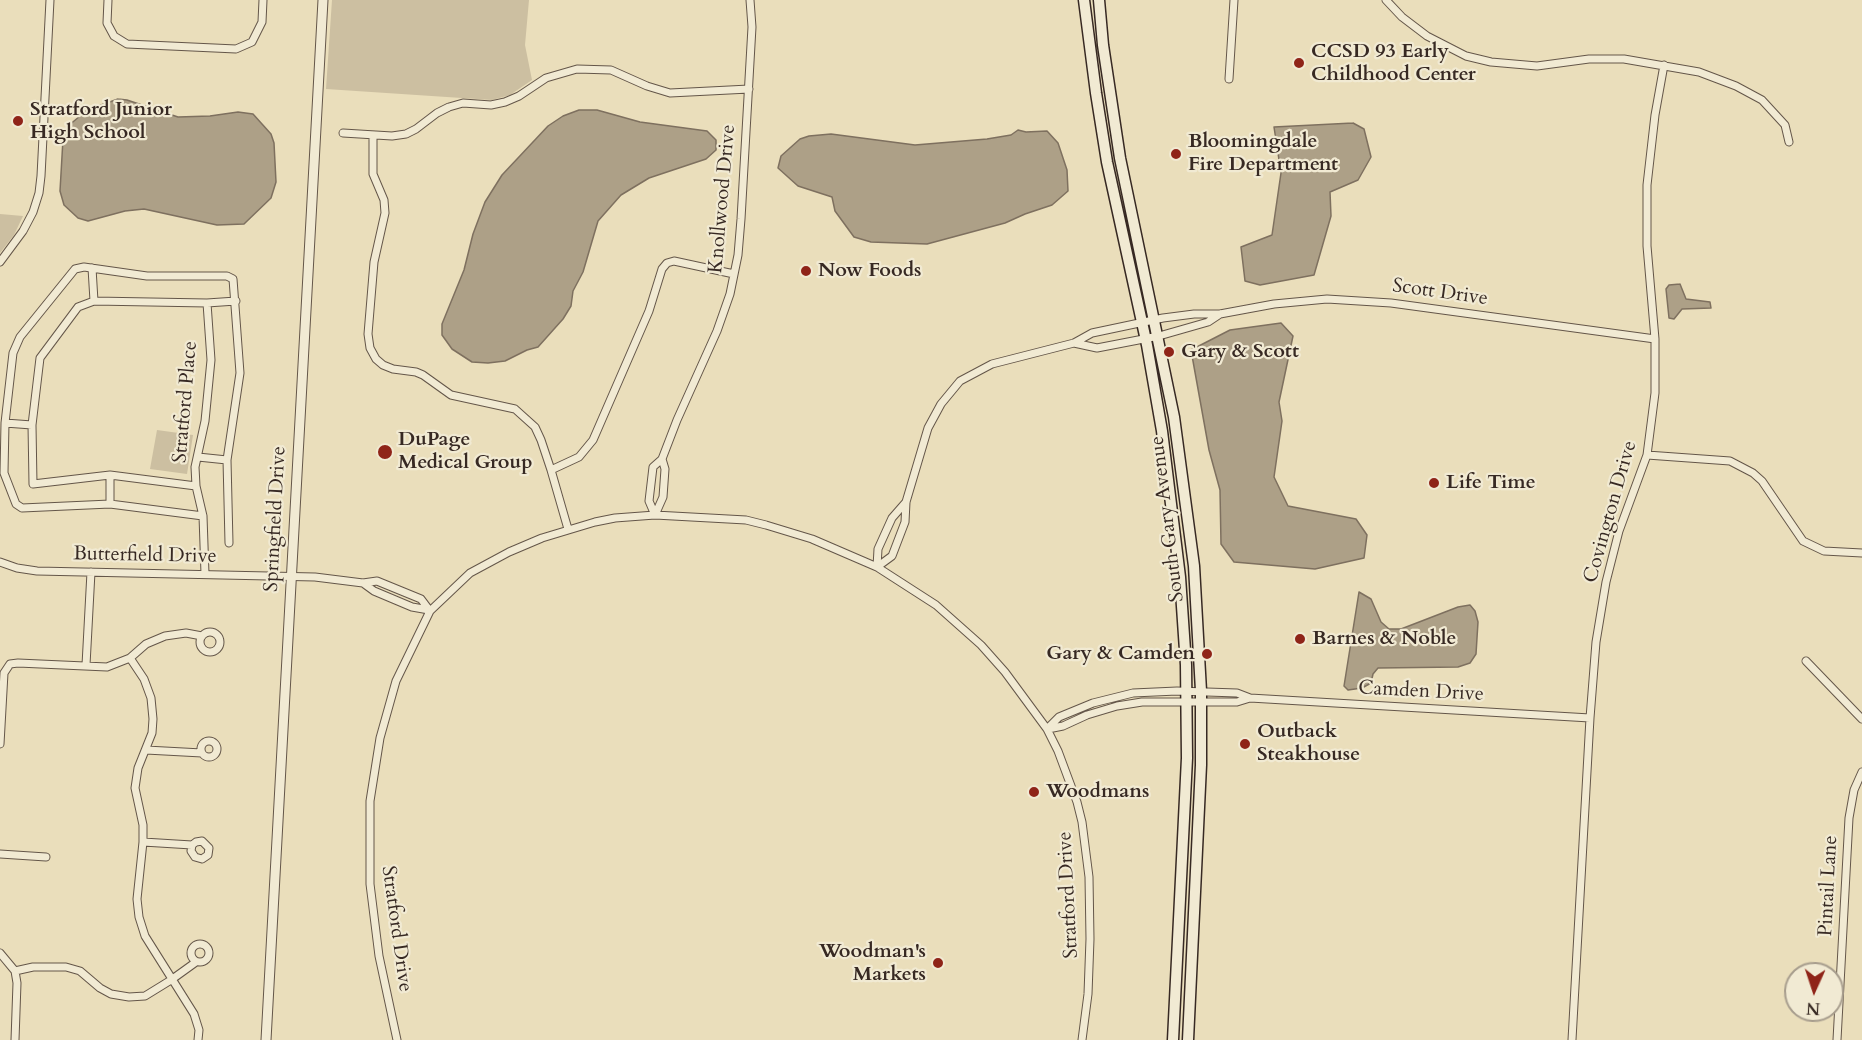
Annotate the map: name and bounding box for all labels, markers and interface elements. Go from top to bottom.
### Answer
place label: CCSD 93 Early Childhood Center [1311,40,1476,87]
marker: CCSD 93 Early Childhood Center [1292,56,1306,70]
place label: Stratford Junior High School [30,98,172,145]
marker: Stratford Junior High School [11,114,25,128]
street label: Knollwood Drive [705,124,741,274]
place label: Bloomingdale Fire Department [1188,130,1338,177]
marker: Bloomingdale Fire Department [1169,147,1183,161]
place label: Now Foods [818,259,922,283]
marker: Now Foods [799,264,813,278]
street label: Scott Drive [1391,274,1489,312]
street label: Stratford Place [169,340,203,464]
place label: Gary & Scott [1181,340,1299,364]
marker: Gary & Scott [1162,345,1176,359]
place label: DuPage Medical Group [398,428,533,475]
street label: South Gary Avenue [1146,435,1190,603]
street label: Covington Drive [1579,438,1643,586]
marker: DuPage Medical Group [376,443,394,461]
street label: Springfield Drive [260,445,292,593]
place label: Life Time [1446,471,1536,495]
marker: Life Time [1427,476,1441,490]
street label: Butterfield Drive [73,543,217,569]
place label: Barnes & Noble [1312,627,1456,651]
marker: Barnes & Noble [1293,632,1307,646]
place label: Gary & Camden [1046,642,1195,666]
marker: Gary & Camden [1200,647,1214,661]
street label: Camden Drive [1358,677,1484,707]
place label: Outback Steakhouse [1257,720,1360,767]
marker: Outback Steakhouse [1238,737,1252,751]
place label: Woodmans [1046,780,1149,804]
marker: Woodmans [1027,785,1041,799]
street label: Stratford Drive [1054,831,1084,959]
street label: Pintail Lane [1814,835,1844,937]
street label: Stratford Drive [375,864,417,994]
place label: Woodman's Markets [819,940,926,987]
marker: Woodman's Markets [931,956,945,970]
north arrow [1784,962,1844,1022]
text: N [1806,997,1821,1019]

